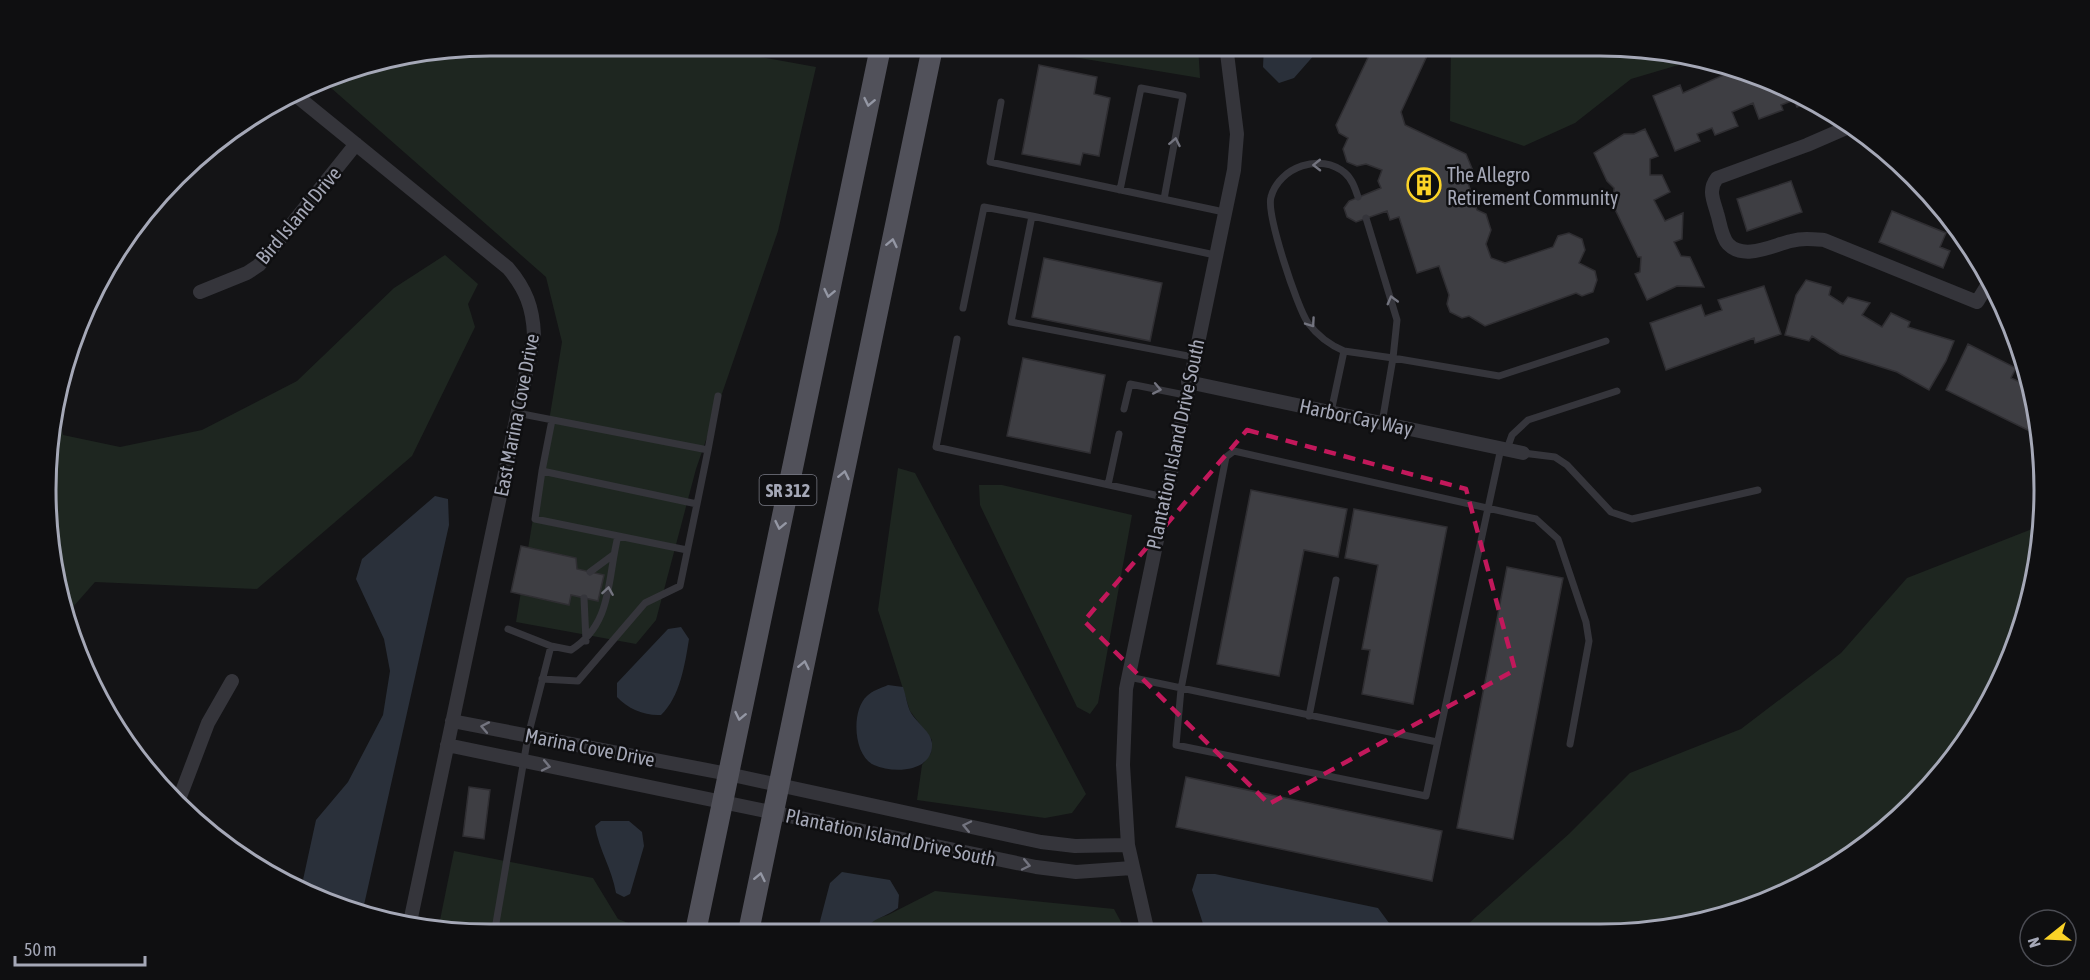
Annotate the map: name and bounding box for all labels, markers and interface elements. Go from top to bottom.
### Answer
one-way arrow [863,97,876,107]
one-way arrow [1168,137,1181,147]
one-way arrow [1312,158,1321,171]
street label: Bird Island Drive [251,162,345,268]
place label: The Allegro Retirement Community [1447,163,1618,209]
building icon: The Allegro Retirement Community [1406,167,1442,203]
one-way arrow [885,238,898,248]
one-way arrow [823,288,836,298]
one-way arrow [1387,295,1400,305]
one-way arrow [1304,317,1315,328]
street label: East Marina Cove Drive [489,332,543,498]
street label: Plantation Island Drive South [1141,337,1209,551]
one-way arrow [1152,382,1162,395]
street label: Harbor Cay Way [1297,394,1415,440]
one-way arrow [837,470,850,480]
road number: SR 312 [760,475,816,505]
one-way arrow [774,520,787,530]
one-way arrow [601,586,613,595]
one-way arrow [797,661,810,671]
one-way arrow [734,711,747,721]
one-way arrow [480,721,490,734]
street label: Marina Cove Drive [523,723,657,771]
one-way arrow [540,759,550,772]
street label: Plantation Island Drive South [784,803,998,871]
one-way arrow [962,820,972,833]
one-way arrow [1021,858,1031,871]
one-way arrow [752,872,765,882]
north arrow [2018,908,2078,968]
scale bar [15,929,146,967]
text: N [2024,935,2044,950]
text: 50 m [24,939,56,960]

